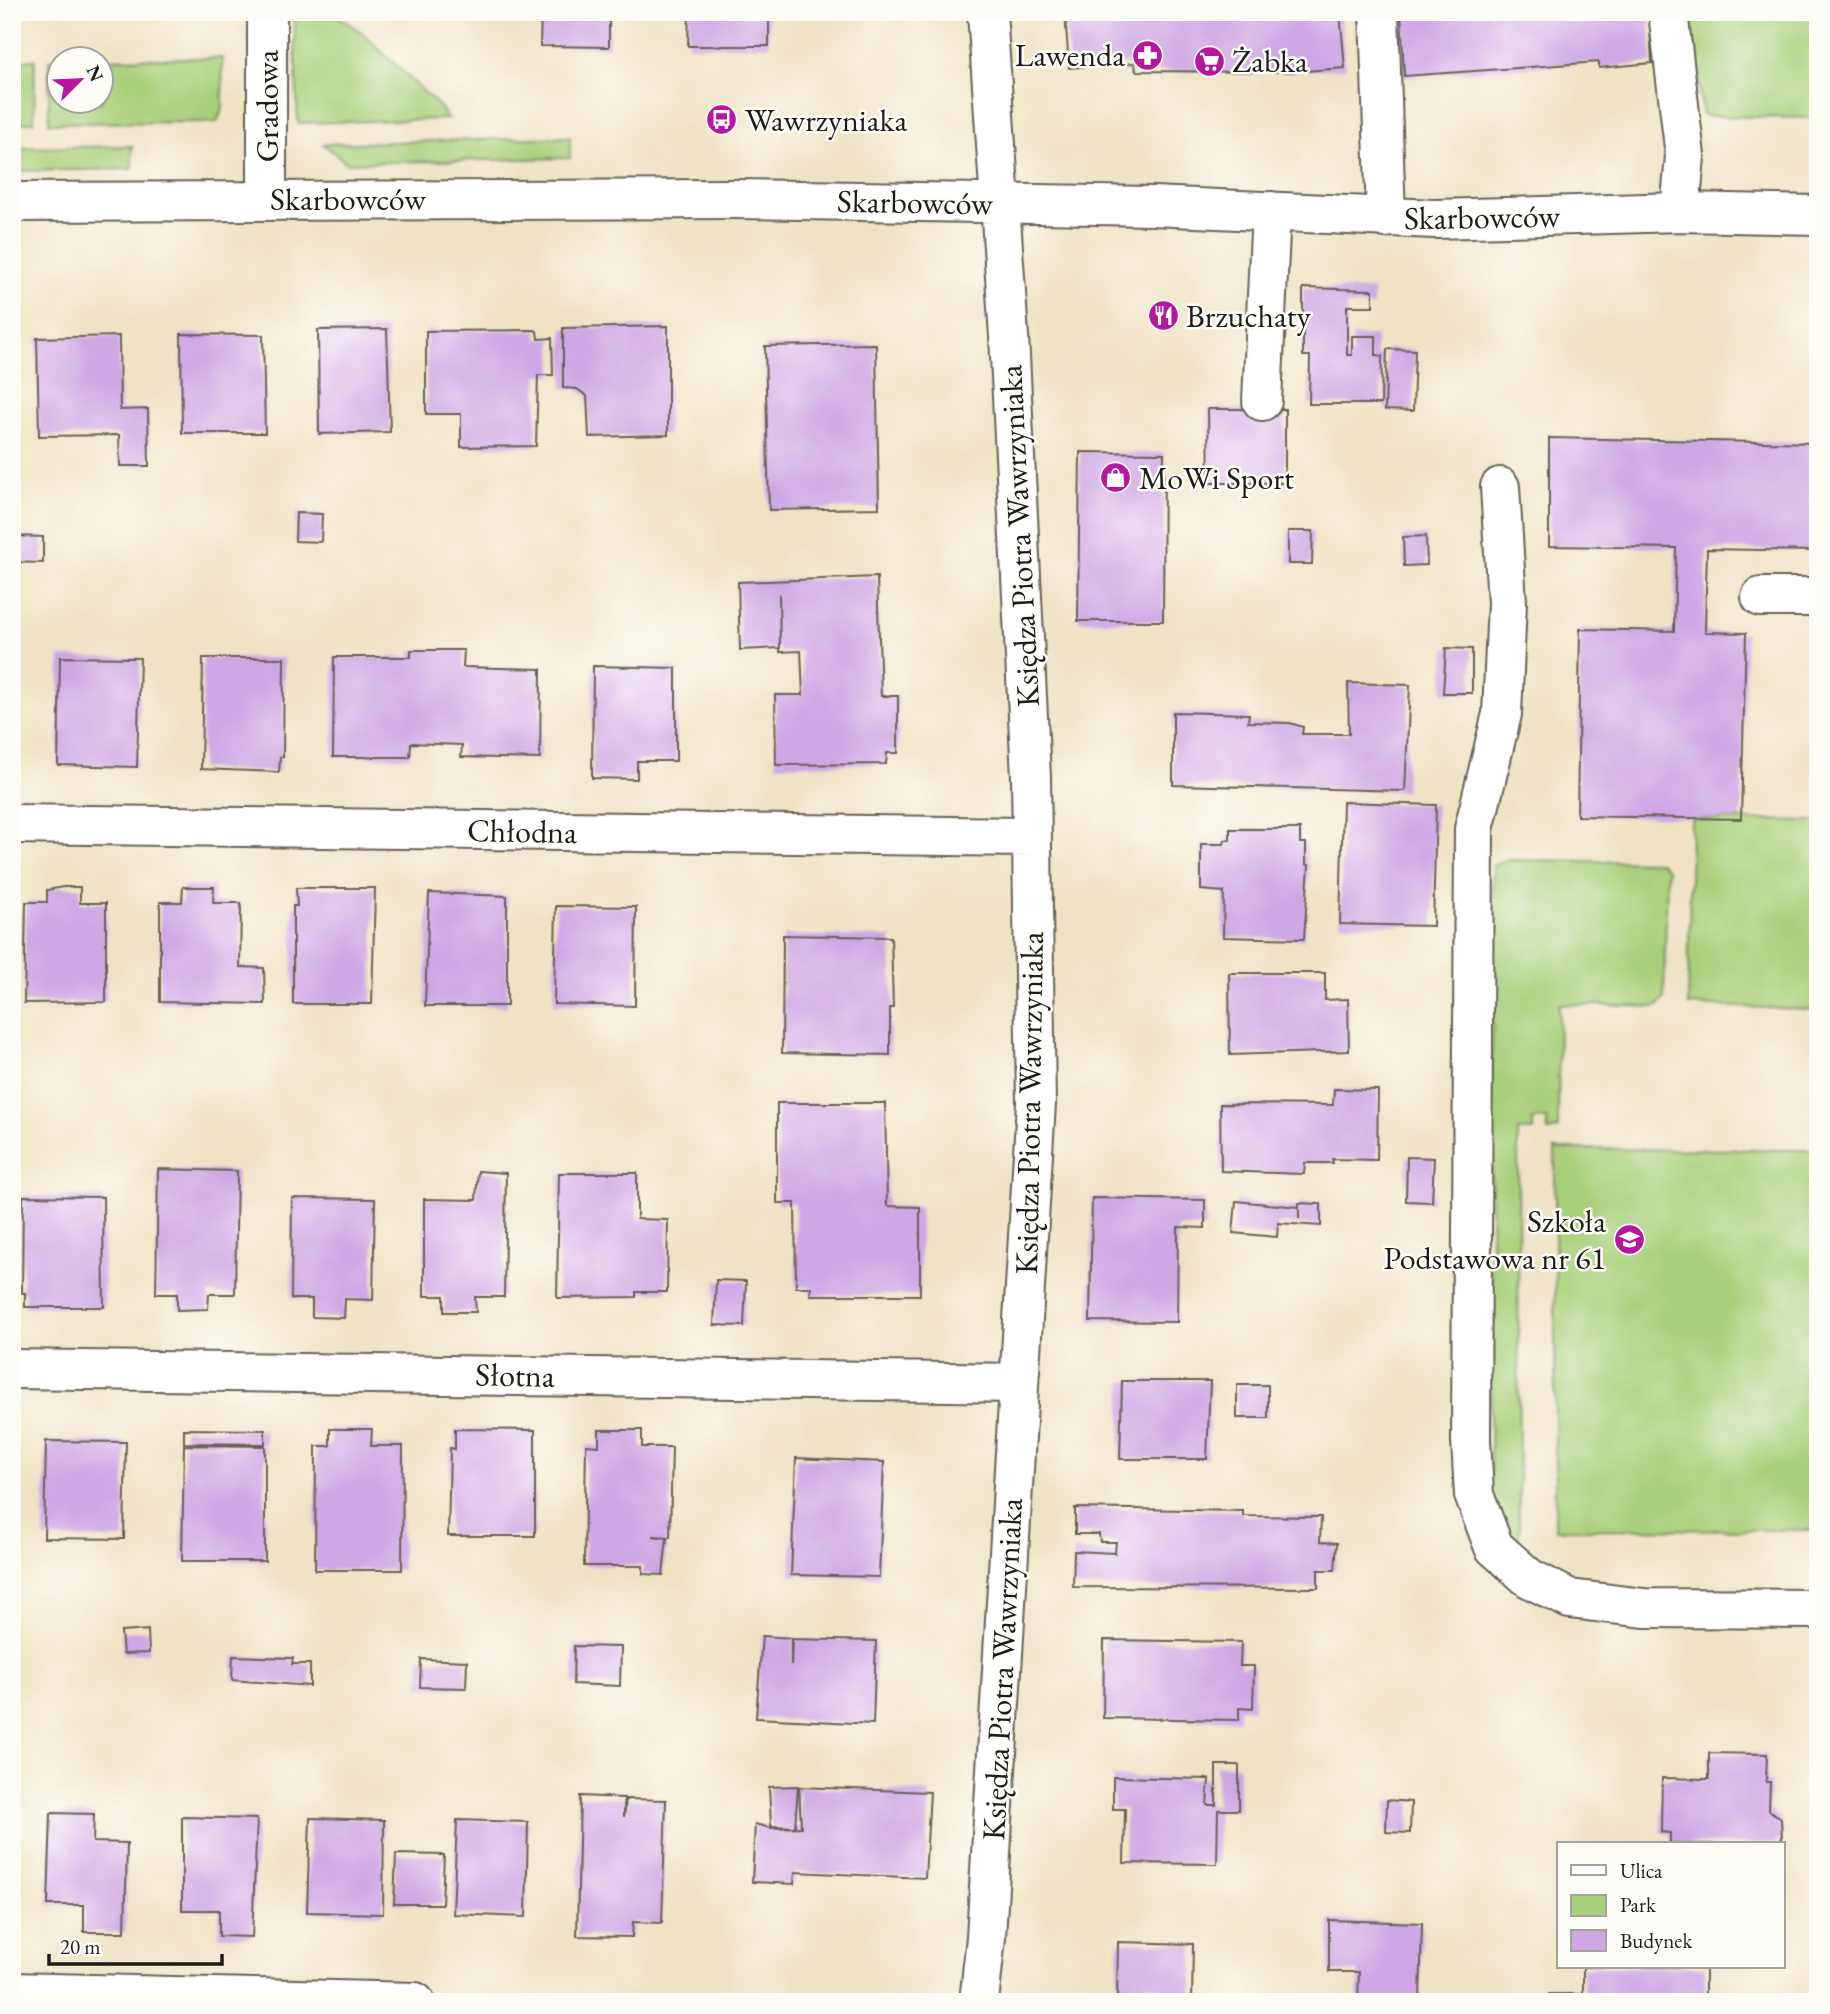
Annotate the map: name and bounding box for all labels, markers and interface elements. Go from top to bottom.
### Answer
place label: Lawenda [1015,34,1125,76]
pharmacy icon: Lawenda [1131,38,1165,72]
place label: Żabka [1232,40,1308,82]
supermarket icon: Żabka [1192,44,1226,78]
north arrow [46,46,116,116]
street label: Gradowa [246,49,288,162]
text: N [81,61,110,86]
place label: Wawrzyniaka [745,99,907,141]
bus stop icon: Wawrzyniaka [705,103,739,137]
street label: Skarbowców [270,178,427,220]
street label: Skarbowców [837,180,994,224]
street label: Skarbowców [1404,195,1561,239]
place label: Brzuchaty [1186,295,1312,337]
restaurant icon: Brzuchaty [1146,299,1180,333]
street label: Księdza Piotra Wawrzyniaka [989,364,1049,708]
place label: MoWi Sport [1139,457,1294,499]
shop icon: MoWi Sport [1099,461,1133,495]
street label: Chłodna [467,809,578,853]
street label: Księdza Piotra Wawrzyniaka [1005,931,1053,1275]
place label: Szkoła Podstawowa nr 61 [1384,1200,1606,1279]
school or university icon: Szkoła Podstawowa nr 61 [1612,1222,1646,1256]
street label: Słotna [475,1353,555,1397]
street label: Księdza Piotra Wawrzyniaka [972,1497,1032,1841]
legend [1557,1842,1784,1968]
text: Ulica [1620,1857,1663,1884]
text: Park [1620,1891,1657,1918]
scale bar [49,1923,222,1967]
text: Budynek [1620,1927,1693,1954]
text: 20 m [60,1933,101,1960]

